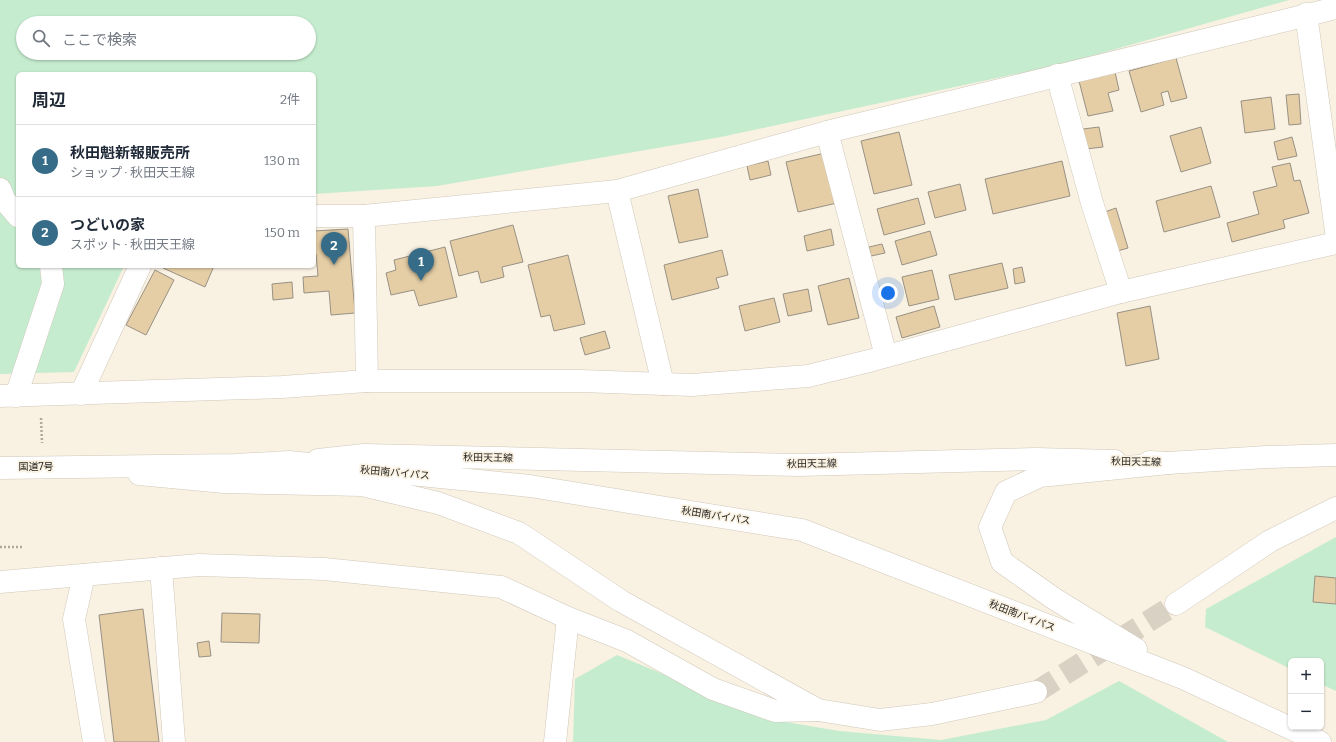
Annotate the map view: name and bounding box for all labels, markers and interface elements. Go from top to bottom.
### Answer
search box [16,16,316,60]
icon: search [30,27,52,49]
text: ここで検索 [62,31,137,49]
text: 周辺 [32,90,66,111]
text: 2件 [280,92,300,107]
text: 秋田魁新報販売所 [70,144,190,162]
text: 1 [42,153,48,168]
text: 130 m [264,153,300,168]
text: ショップ · 秋田天王線 [70,165,195,180]
text: つどいの家 [70,216,145,234]
text: 2 [41,225,49,240]
text: 150 m [264,225,300,240]
pin: 2 [321,232,347,265]
text: スポット · 秋田天王線 [70,237,195,252]
pin: 1 [408,248,434,281]
your location [878,283,898,303]
street label: 秋田天王線 [463,452,513,464]
street label: 秋田天王線 [1111,456,1161,468]
street label: 秋田天王線 [787,458,837,470]
street label: 国道7号 [18,461,54,473]
street label: 秋田南バイパス [360,464,430,482]
street label: 秋田南バイパス [681,505,751,527]
street label: 秋田南バイパス [987,598,1057,634]
map controls [1288,658,1324,730]
button: + [1288,658,1324,694]
button: − [1288,694,1324,730]

